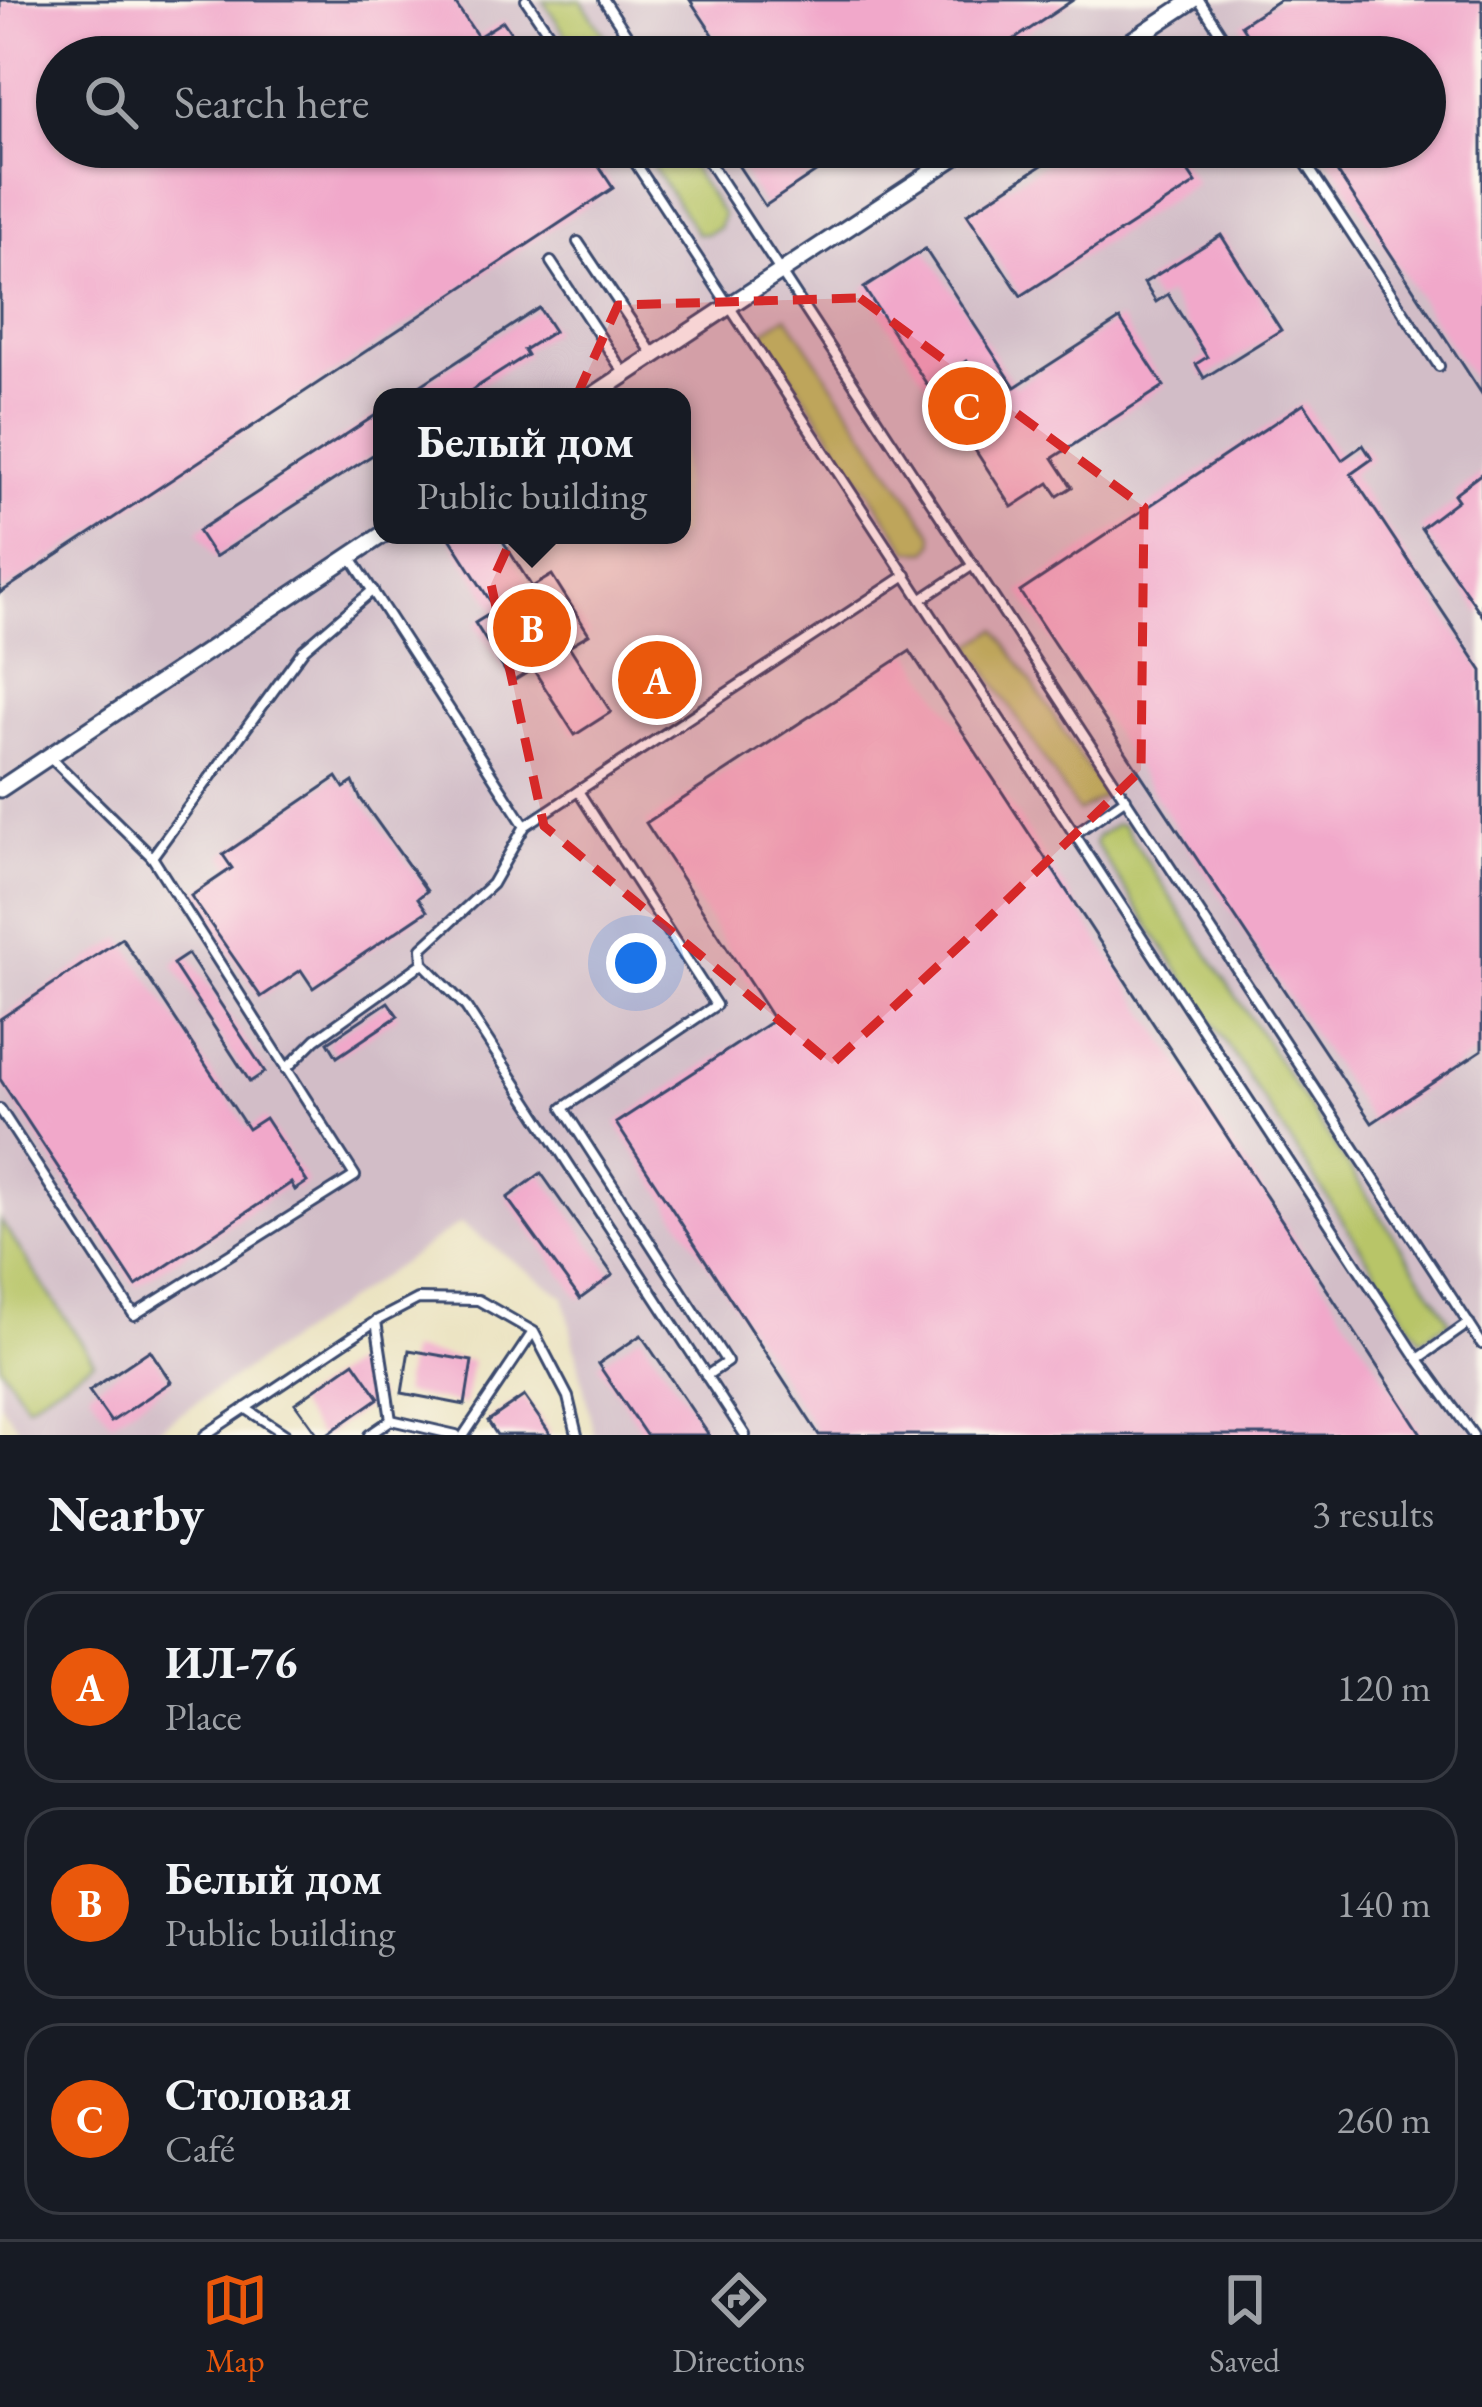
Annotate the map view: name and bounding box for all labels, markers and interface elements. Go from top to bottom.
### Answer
search box [36,36,1446,168]
icon: search [78,69,144,135]
text: Search here [174,73,369,131]
pin: C [928,361,1006,451]
popup [373,388,691,544]
text: Белый дом [417,412,634,470]
text: Public building [417,470,647,521]
pin: B [493,583,571,673]
pin: A [618,635,696,725]
your location [606,933,666,993]
text: Nearby [48,1480,204,1546]
text: 3 results [1312,1488,1434,1539]
text: ИЛ-76 [165,1633,297,1691]
text: A [76,1662,104,1713]
text: 120 m [1337,1662,1431,1713]
text: Place [165,1691,242,1742]
text: Белый дом [165,1849,382,1907]
text: B [78,1878,102,1929]
text: 140 m [1337,1878,1431,1929]
text: Public building [165,1907,396,1958]
text: Столовая [165,2065,352,2123]
text: C [76,2094,104,2145]
text: 260 m [1337,2094,1431,2145]
text: Café [165,2123,235,2174]
tab: Map [202,2267,268,2382]
tab: Directions [672,2267,805,2382]
tab: Saved [1209,2267,1280,2382]

